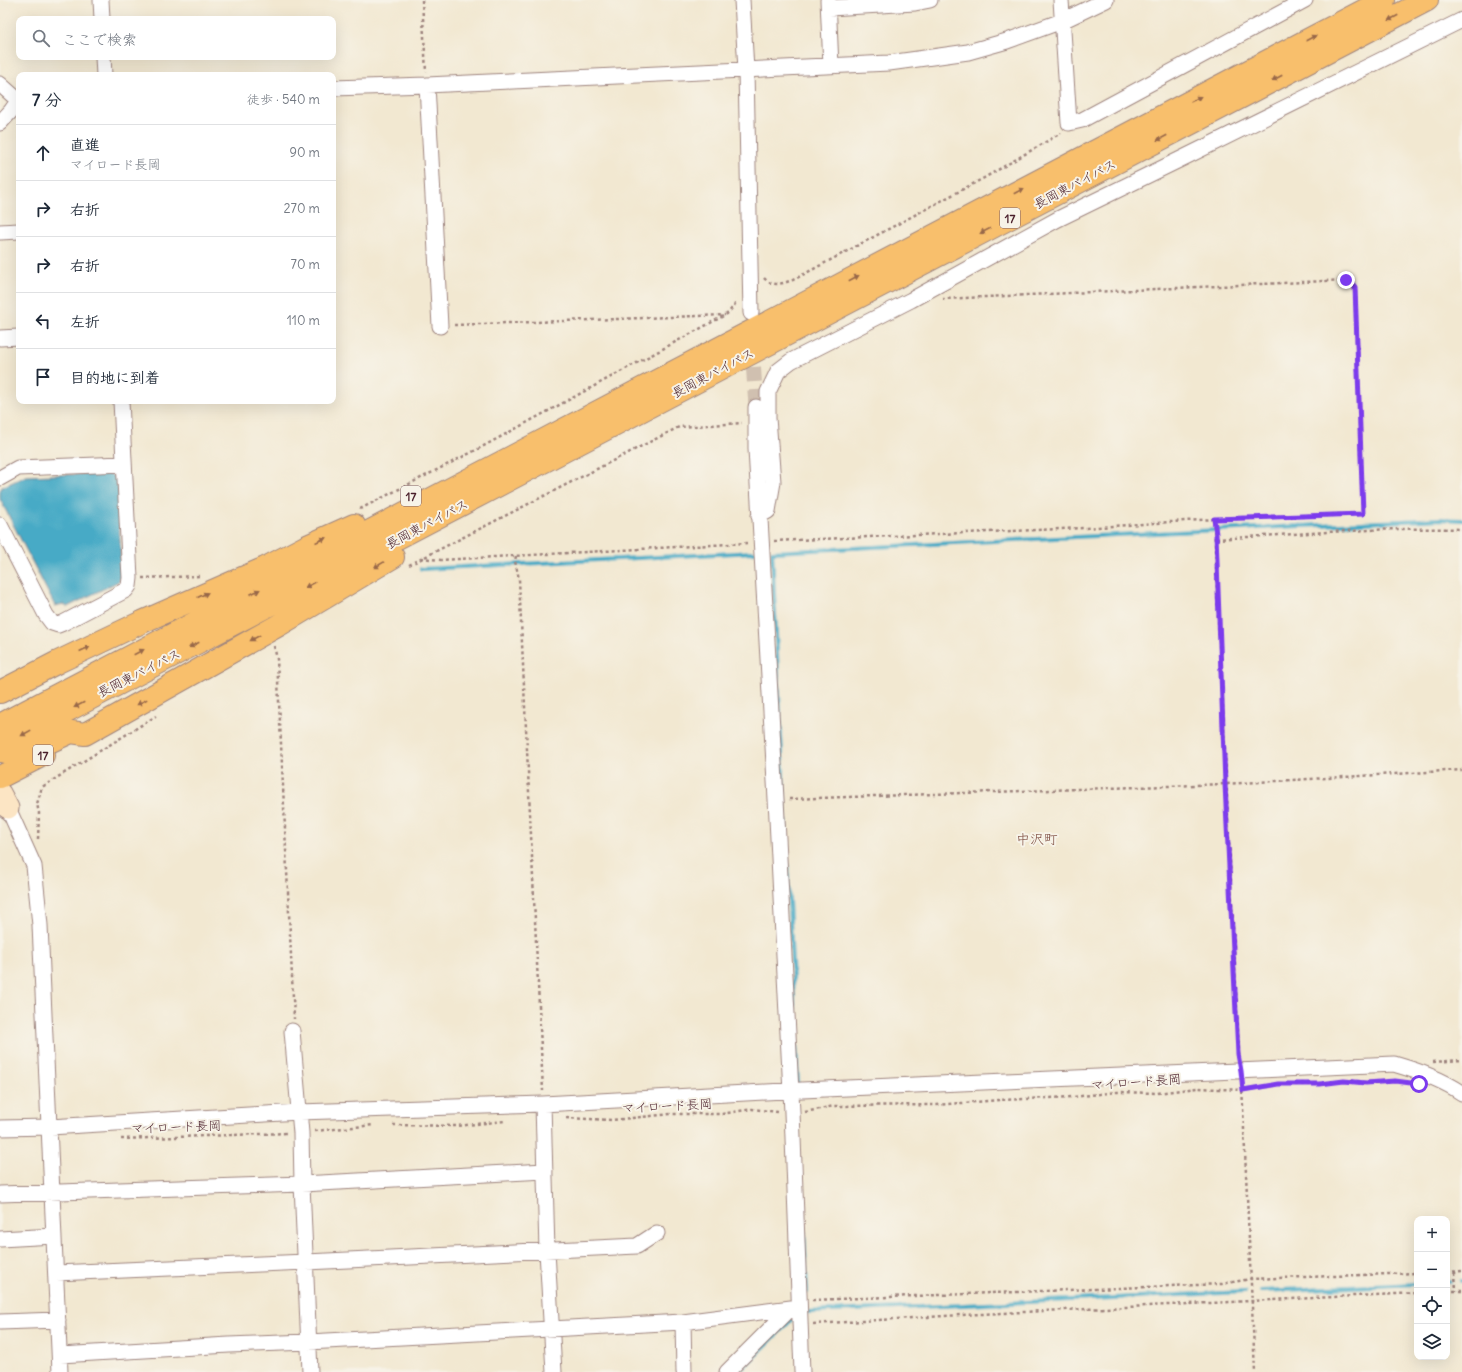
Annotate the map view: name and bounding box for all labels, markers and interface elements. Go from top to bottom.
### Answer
one-way arrow [1387,15,1399,21]
search box [16,16,336,60]
icon: search [30,27,52,49]
text: ここで検索 [62,30,137,49]
one-way arrow [1306,35,1317,41]
one-way arrow [1272,75,1283,81]
text: 7 分 [32,89,61,111]
text: 徒歩 · 540 m [247,91,320,108]
one-way arrow [1191,95,1202,102]
text: 直進 [70,135,100,154]
one-way arrow [1156,135,1168,142]
icon: ahead [32,142,54,164]
text: 90 m [289,144,320,161]
street label: 長岡東バイパス [1031,155,1119,213]
text: マイロード長岡 [70,156,160,173]
one-way arrow [1013,188,1025,194]
icon: right [32,198,54,220]
text: 右折 [70,200,100,219]
text: 270 m [283,200,320,217]
road number: 17 [1000,208,1020,228]
one-way arrow [979,228,991,234]
icon: right [32,254,54,276]
text: 右折 [70,256,100,275]
text: 70 m [291,256,320,273]
route end [1337,271,1355,289]
one-way arrow [849,274,860,281]
icon: left [32,310,54,332]
text: 左折 [70,312,100,331]
text: 110 m [287,312,320,329]
street label: 長岡東バイパス [669,344,757,402]
icon: arrive [32,366,54,388]
text: 目的地に到着 [70,368,160,387]
road number: 17 [401,486,421,506]
street label: 長岡東バイパス [383,495,471,553]
one-way arrow [315,537,327,543]
one-way arrow [373,562,385,569]
one-way arrow [304,582,316,588]
one-way arrow [249,589,260,596]
one-way arrow [197,592,209,598]
one-way arrow [249,635,261,642]
one-way arrow [189,641,200,648]
street label: 長岡東バイパス [95,645,183,701]
one-way arrow [79,646,91,652]
one-way arrow [133,649,145,655]
one-way arrow [136,699,147,705]
one-way arrow [73,701,85,708]
one-way arrow [20,730,32,736]
road number: 17 [33,745,53,765]
district label: 中沢町 [1016,830,1058,848]
street label: マイロード長岡 [1090,1070,1182,1094]
route start [1410,1075,1428,1093]
street label: マイロード長岡 [621,1095,713,1117]
street label: マイロード長岡 [130,1117,222,1137]
map controls [1414,1216,1450,1360]
button: + [1414,1216,1450,1252]
button: − [1414,1252,1450,1288]
button: locate [1414,1288,1450,1324]
button: layers [1414,1324,1450,1360]

